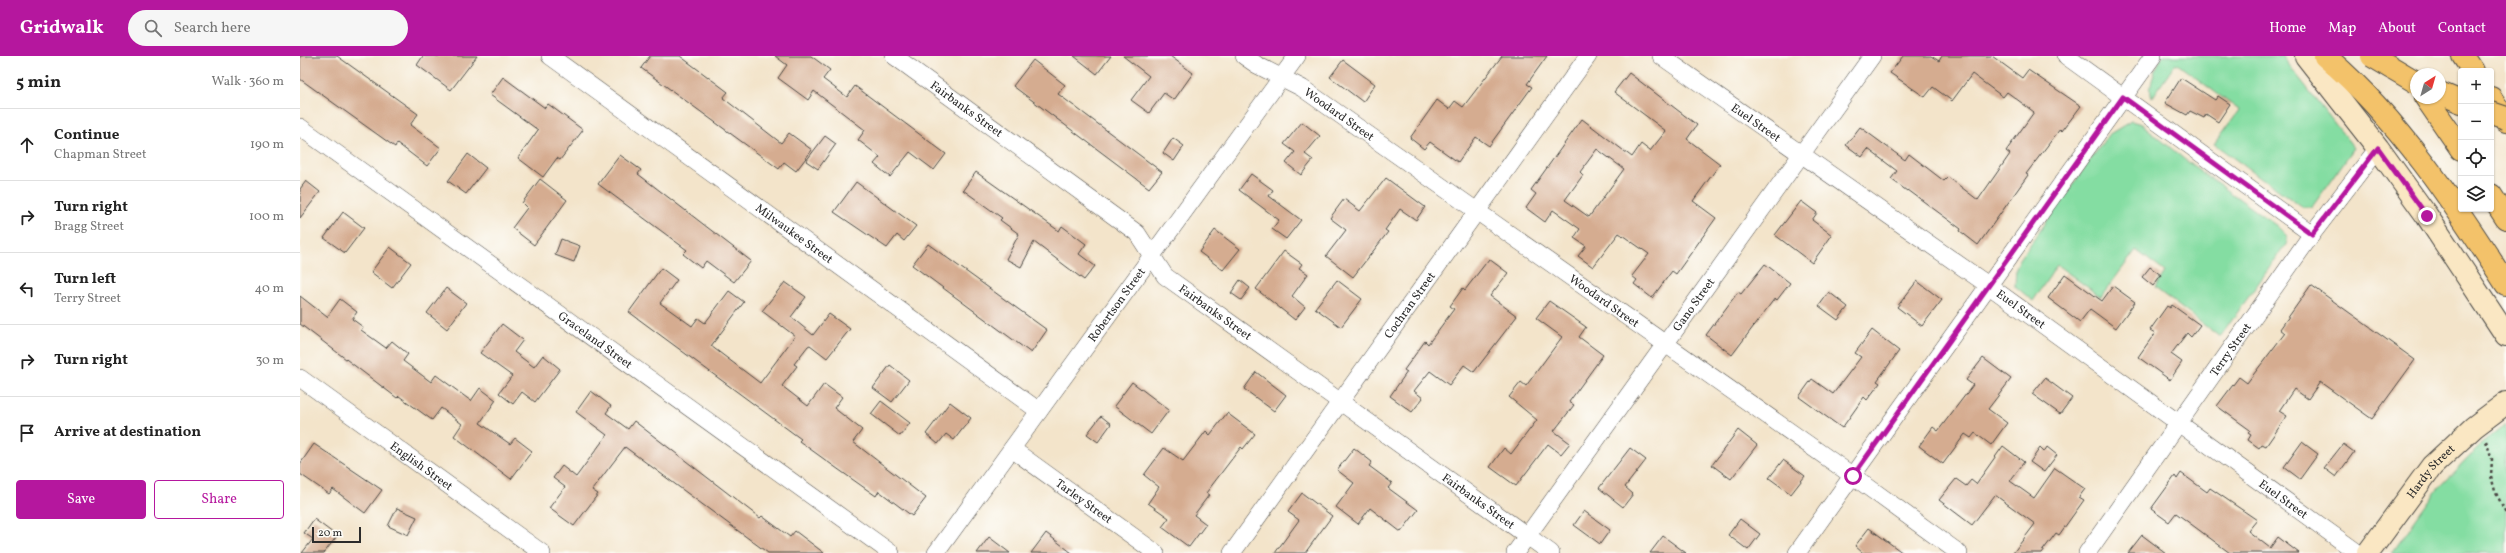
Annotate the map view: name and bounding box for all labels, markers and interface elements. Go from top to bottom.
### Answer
search box [128,10,408,46]
text: Gridwalk [20,15,104,41]
icon: search [142,17,164,39]
text: Search here [174,18,251,39]
text: Home [2269,19,2306,38]
text: Map [2328,19,2356,38]
text: About [2378,19,2416,38]
text: Contact [2438,19,2486,38]
north arrow [2410,68,2446,104]
map controls [2458,68,2494,212]
button: + [2458,68,2494,104]
text: 5 min [16,71,61,94]
text: Walk · 360 m [212,73,284,91]
street label: Fairbanks Street [927,78,1006,142]
street label: Woodard Street [1300,85,1377,145]
street label: Euel Street [1727,100,1783,146]
button: − [2458,104,2494,140]
text: Continue [54,125,119,146]
icon: ahead [16,134,38,156]
text: 190 m [250,136,284,154]
button: locate [2458,140,2494,176]
text: Chapman Street [54,146,147,164]
button: layers [2458,176,2494,212]
text: Turn right [54,197,128,218]
street label: Milwaukee Street [752,201,836,268]
icon: right [16,206,38,228]
route end [2418,207,2436,225]
text: 100 m [249,208,284,226]
text: Bragg Street [54,218,124,236]
street label: Robertson Street [1085,265,1150,346]
text: Turn left [54,269,116,290]
street label: Cochran Street [1381,269,1440,342]
street label: Woodard Street [1565,271,1642,332]
street label: Gano Street [1670,275,1719,335]
icon: left [16,278,38,300]
text: 40 m [255,280,284,298]
street label: Fairbanks Street [1175,281,1254,345]
street label: Euel Street [1993,286,2048,333]
text: Terry Street [54,290,121,308]
street label: Graceland Street [554,308,635,373]
street label: Terry Street [2207,320,2256,380]
icon: right [16,350,38,372]
text: Turn right [54,350,128,371]
text: 30 m [256,352,284,370]
icon: arrive [16,422,38,444]
text: Arrive at destination [54,422,201,443]
street label: English Street [386,439,456,495]
street label: Hardy Street [2404,442,2459,502]
route start [1844,467,1862,485]
street label: Fairbanks Street [1438,470,1518,533]
street label: Tarley Street [1052,476,1115,528]
street label: Euel Street [2255,477,2311,523]
button: Save [16,480,146,519]
button: Share [154,480,284,519]
scale bar [312,525,361,544]
text: 20 m [318,526,342,541]

